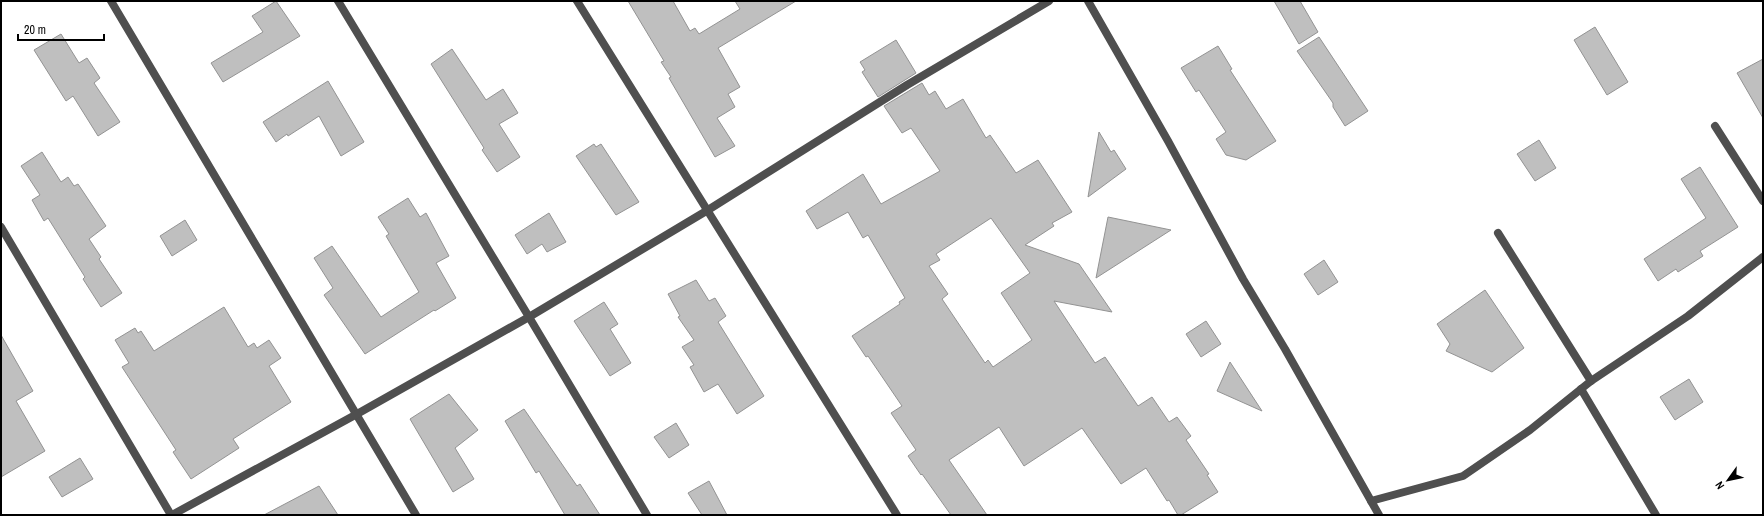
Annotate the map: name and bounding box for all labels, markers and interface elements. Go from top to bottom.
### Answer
scale bar [18,16,104,42]
text: 20 m [24,22,46,38]
north arrow [1708,460,1748,500]
text: N [1712,479,1727,492]

